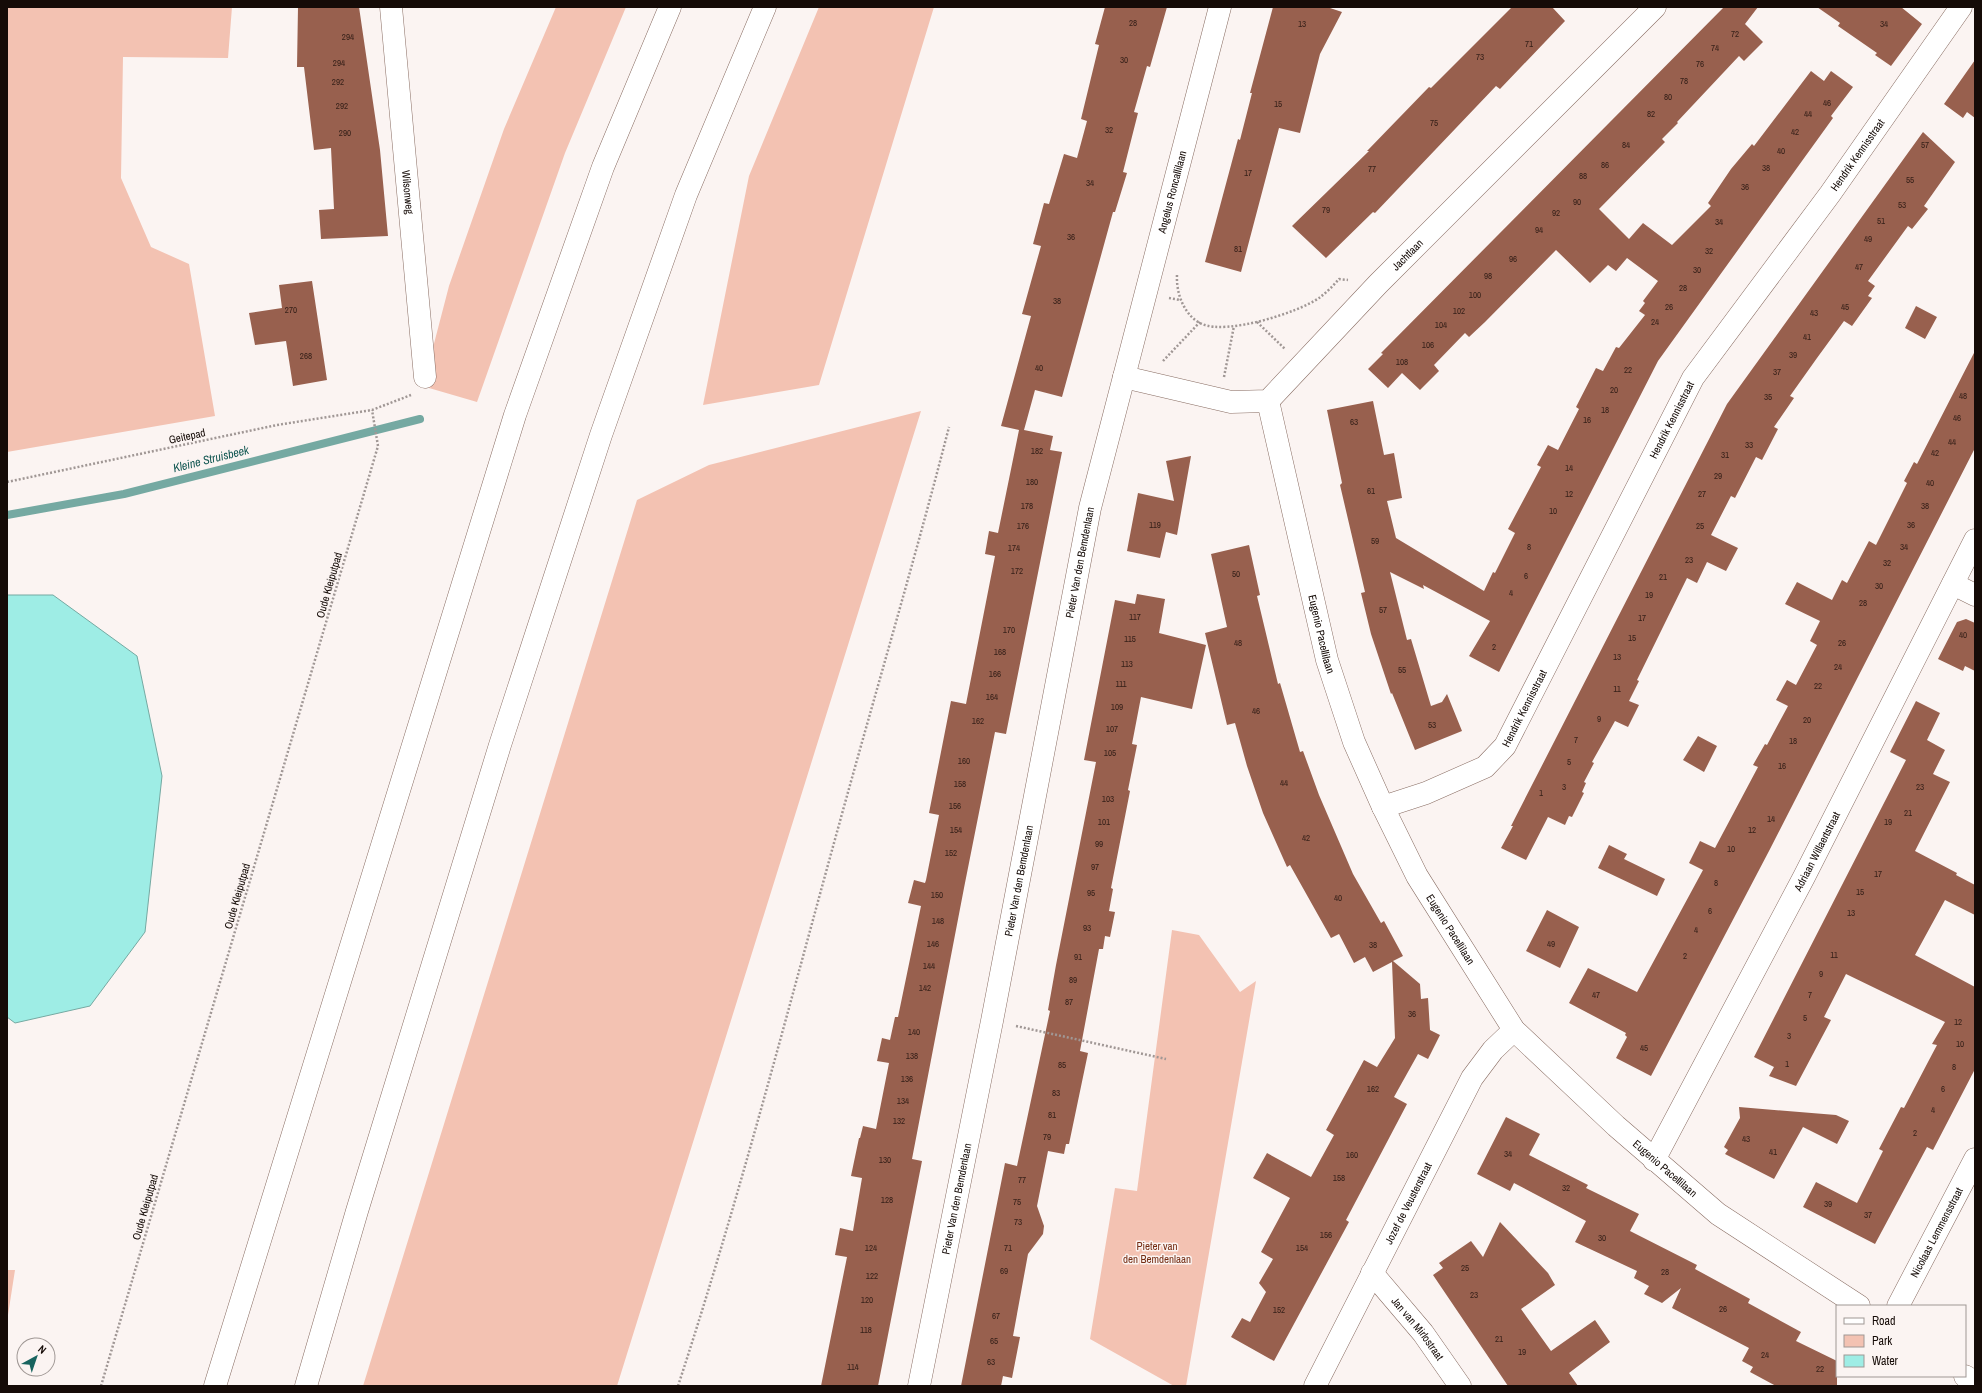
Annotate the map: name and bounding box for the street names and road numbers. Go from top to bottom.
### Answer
street label: Hendrik Kennisstraat [1827,116,1888,194]
street label: Angelus Roncallilaan [1154,149,1189,236]
street label: Wilsonweg [399,170,417,215]
street label: Jachtlaan [1389,236,1426,273]
street label: Hendrik Kennisstraat [1646,378,1697,461]
street label: Geitepad [167,425,207,447]
street label: Pieter Van den Bemdenlaan [1062,506,1097,619]
street label: Oude Kleiputpad [313,551,345,619]
street label: Eugenio Pacellilaan [1305,593,1338,675]
street label: Hendrik Kennisstraat [1499,667,1550,749]
street label: Adriaan Willaertstraat [1790,809,1843,894]
street label: Pieter Van den Bemdenlaan [1001,824,1036,938]
street label: Oude Kleiputpad [221,862,253,930]
street label: Eugenio Pacellilaan [1423,891,1478,967]
street label: Eugenio Pacellilaan [1630,1137,1700,1200]
street label: Pieter Van den Bemdenlaan [939,1142,974,1255]
street label: Jozef de Veusterstraat [1381,1160,1435,1247]
street label: Oude Kleiputpad [129,1173,161,1241]
street label: Nicolaas Lemmensstraat [1907,1185,1966,1280]
street label: Jan van Mirlostraat [1388,1294,1447,1363]

